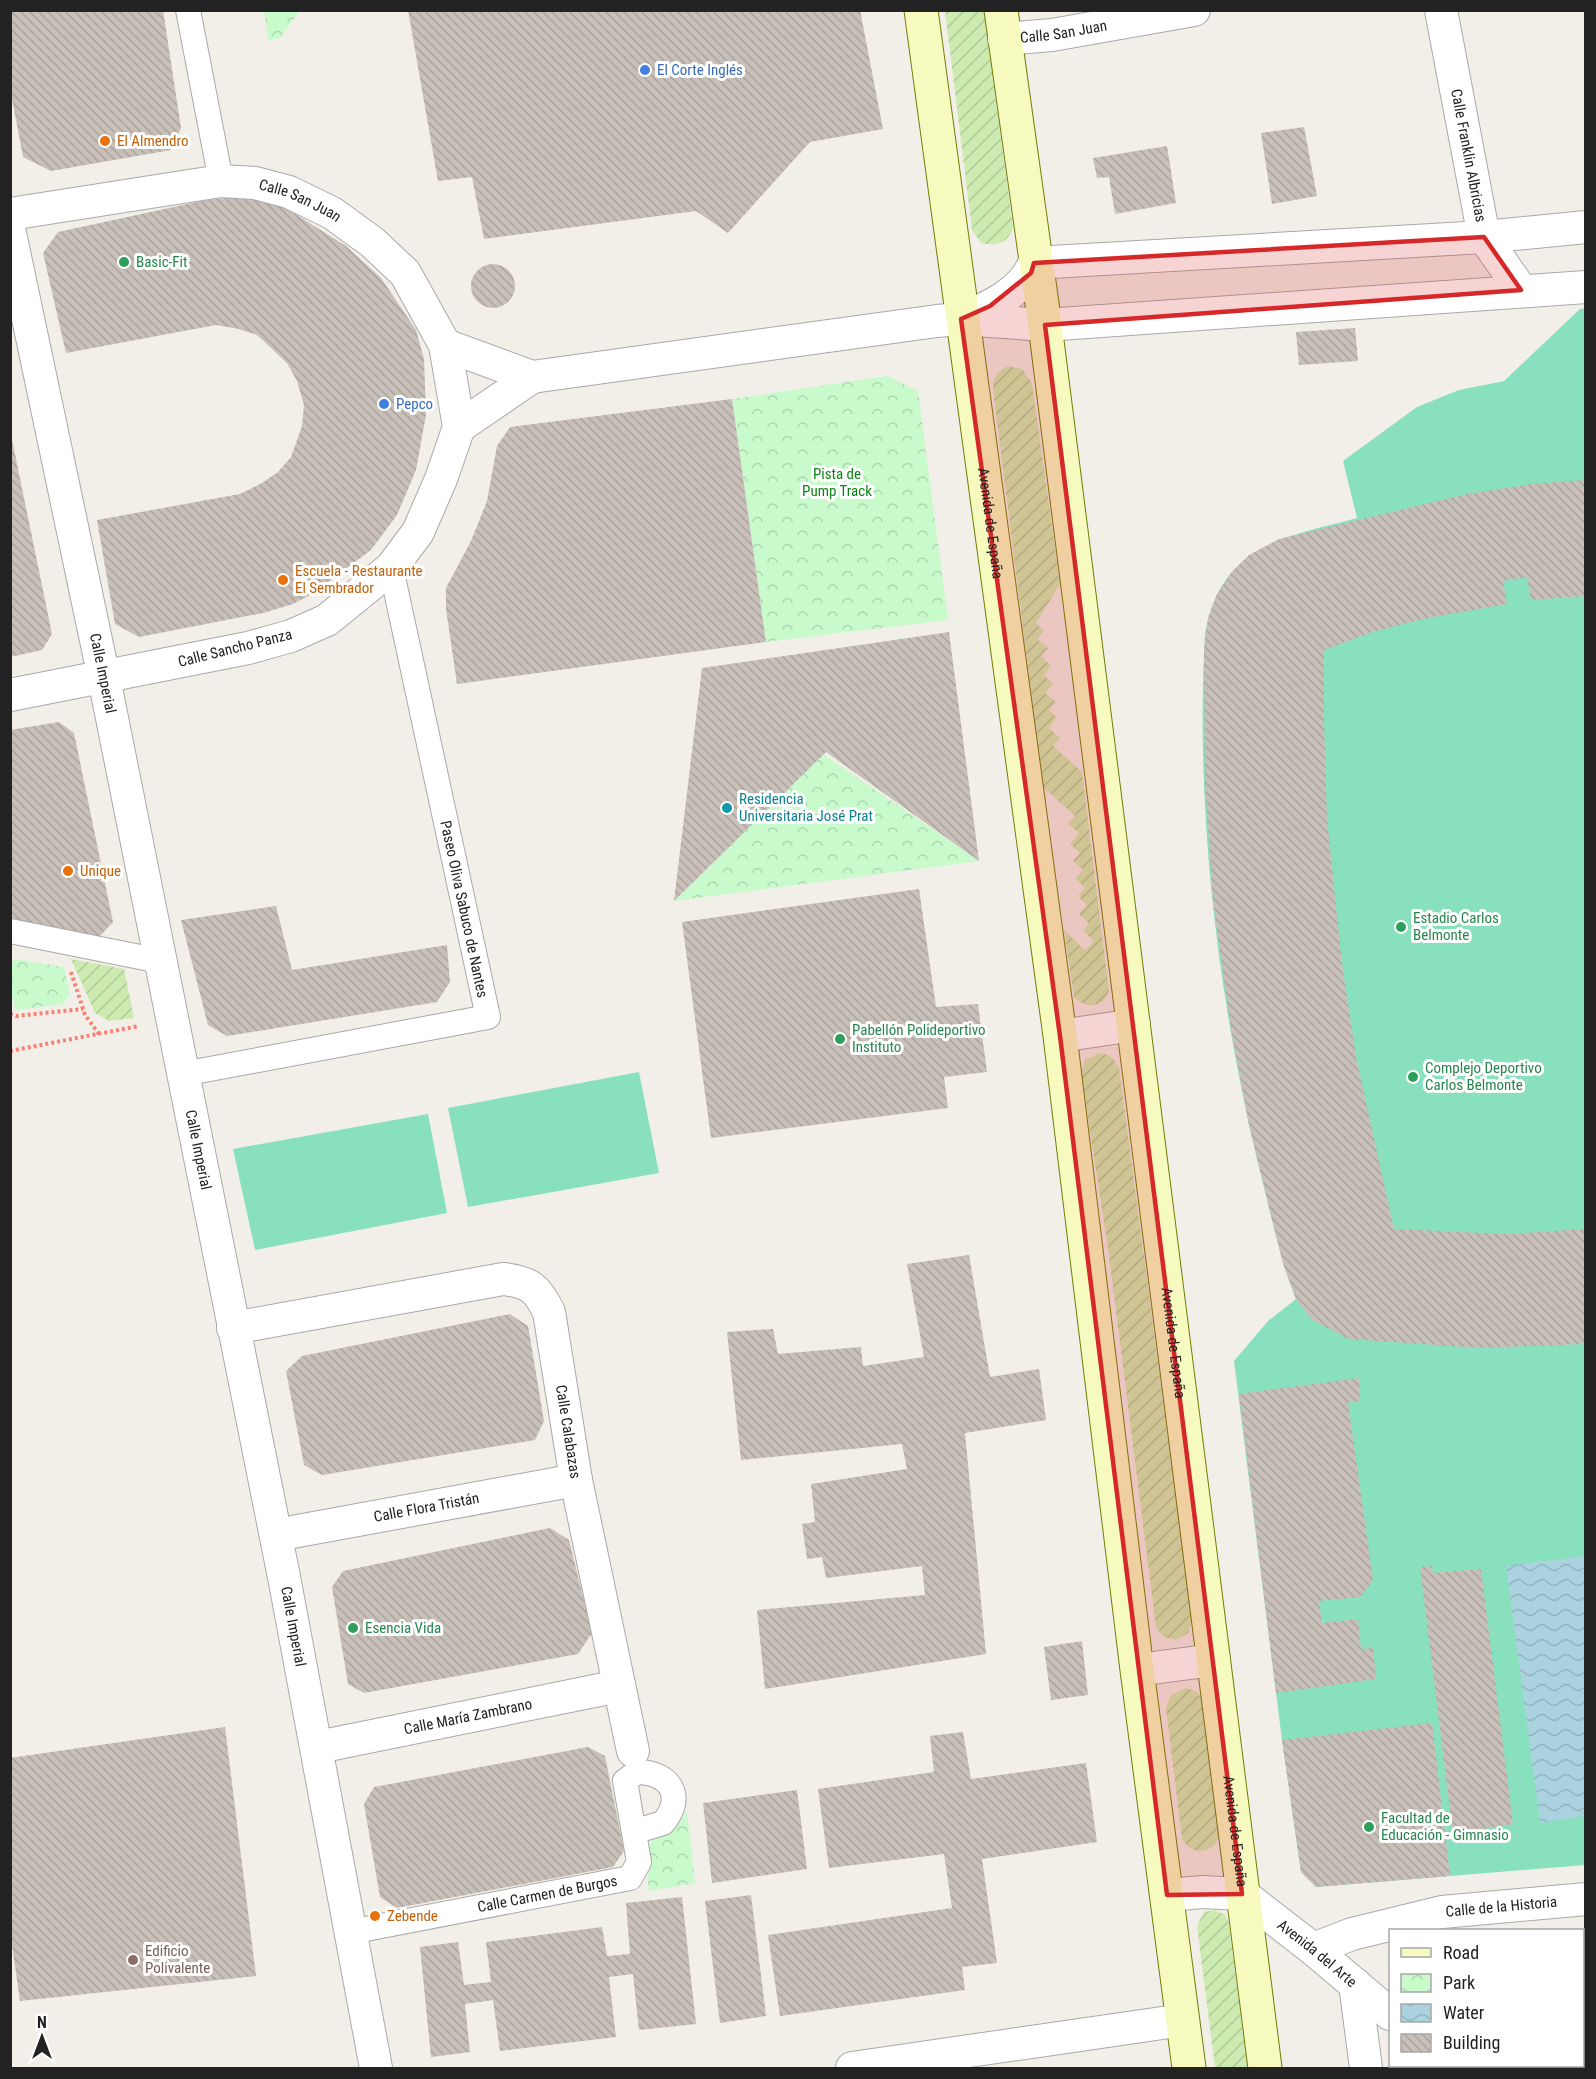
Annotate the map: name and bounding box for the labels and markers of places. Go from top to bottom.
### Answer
place label: El Corte Inglés [657,61,743,79]
marker: El Corte Inglés [638,63,652,77]
place label: El Almendro [117,132,188,150]
marker: El Almendro [98,134,112,148]
place label: Basic-Fit [136,253,187,271]
marker: Basic-Fit [117,255,131,269]
place label: Pepco [396,395,433,413]
marker: Pepco [377,397,391,411]
place label: Escuela - Restaurante El Sembrador [295,562,423,597]
marker: Escuela - Restaurante El Sembrador [276,573,290,587]
place label: Residencia Universitaria José Prat [739,790,873,825]
marker: Residencia Universitaria José Prat [720,801,734,815]
place label: Unique [80,862,121,880]
marker: Unique [61,864,75,878]
place label: Estadio Carlos Belmonte [1413,909,1499,944]
marker: Estadio Carlos Belmonte [1394,920,1408,934]
place label: Pabellón Polideportivo Instituto [852,1021,986,1056]
marker: Pabellón Polideportivo Instituto [833,1032,847,1046]
place label: Complejo Deportivo Carlos Belmonte [1425,1059,1542,1094]
marker: Complejo Deportivo Carlos Belmonte [1406,1070,1420,1084]
place label: Esencia Vida [365,1619,441,1637]
marker: Esencia Vida [346,1621,360,1635]
place label: Facultad de Educación - Gimnasio [1381,1809,1509,1844]
marker: Facultad de Educación - Gimnasio [1362,1820,1376,1834]
place label: Zebende [387,1907,438,1925]
marker: Zebende [368,1909,382,1923]
place label: Edificio Polivalente [145,1942,210,1977]
marker: Edificio Polivalente [126,1953,140,1967]

